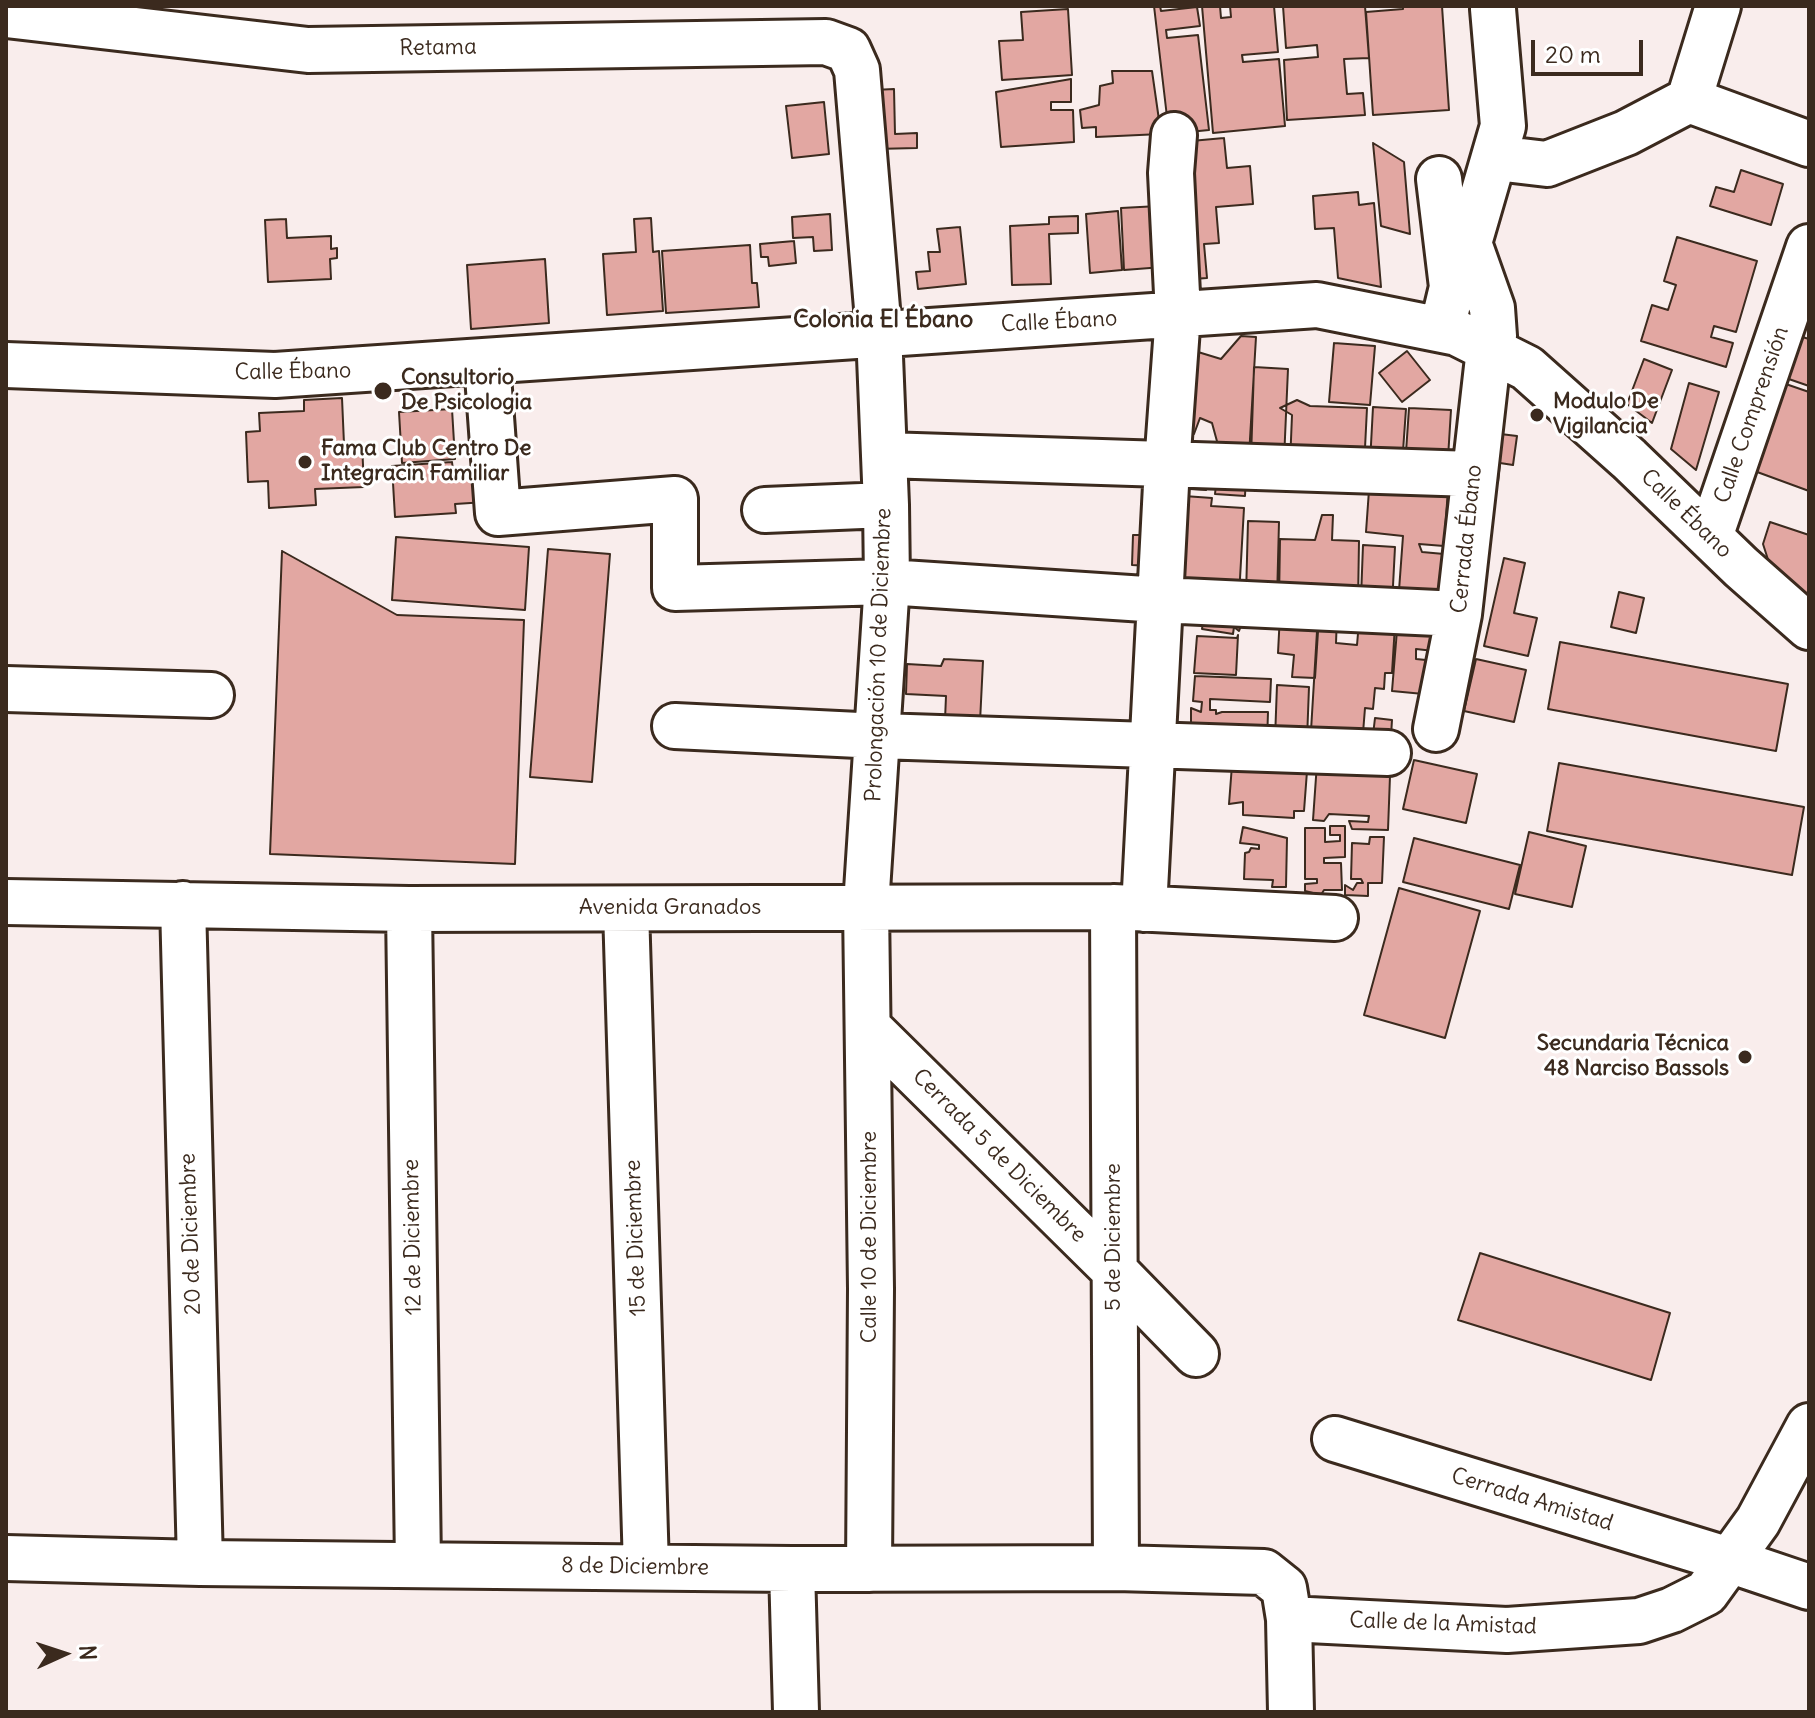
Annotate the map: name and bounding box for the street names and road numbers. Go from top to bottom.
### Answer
street label: Retama [399,34,477,62]
street label: Calle Ébano [1000,306,1118,338]
street label: Calle Comprensión [1709,323,1795,507]
street label: Calle Ébano [235,358,351,386]
street label: Cerrada Ébano [1446,463,1488,615]
street label: Calle Ébano [1635,464,1737,564]
street label: Prolongación 10 de Diciembre [861,508,897,802]
street label: Avenida Granados [579,895,761,921]
street label: Cerrada 5 de Diciembre [907,1064,1091,1248]
street label: Calle 10 de Diciembre [857,1131,883,1343]
street label: 20 de Diciembre [175,1153,207,1315]
street label: 12 de Diciembre [398,1159,428,1315]
street label: 15 de Diciembre [620,1159,652,1317]
street label: 5 de Diciembre [1101,1163,1127,1311]
street label: Cerrada Amistad [1448,1463,1616,1537]
street label: 8 de Diciembre [561,1553,709,1581]
street label: Calle de la Amistad [1349,1608,1537,1640]

